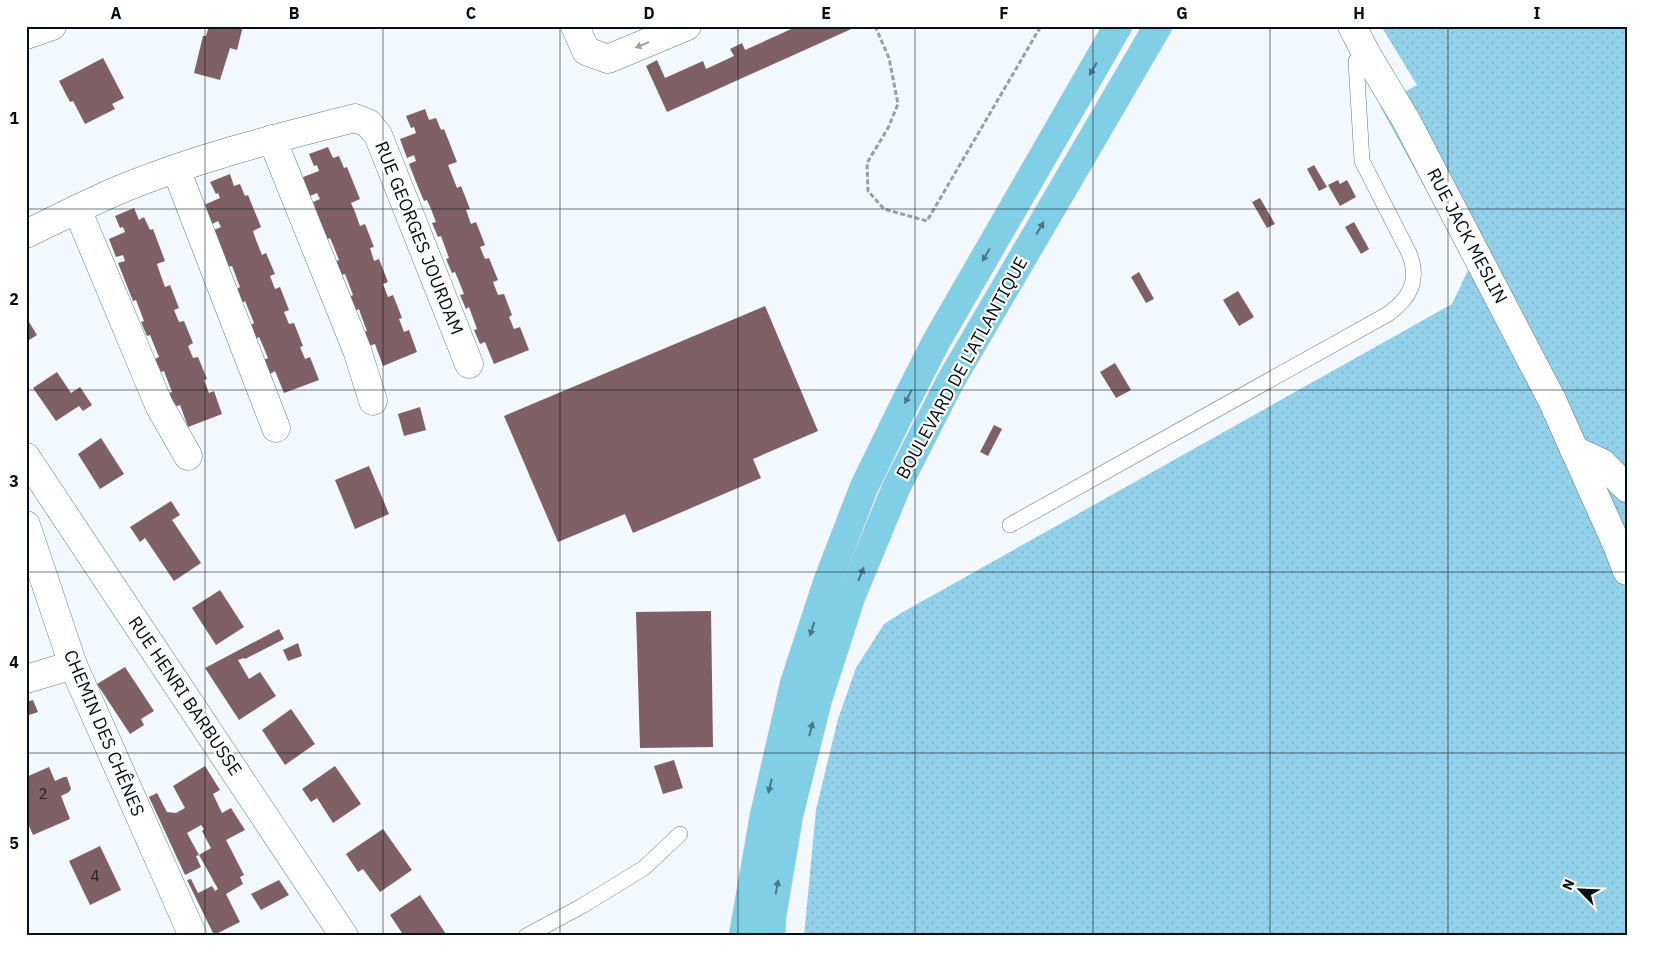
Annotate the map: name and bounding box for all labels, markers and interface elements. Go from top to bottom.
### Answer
text: A [111,3,122,23]
text: B [289,3,300,23]
text: C [466,3,476,23]
text: D [643,3,655,23]
text: E [821,3,831,23]
text: F [999,3,1009,23]
text: G [1176,3,1188,23]
text: H [1353,3,1365,23]
text: I [1534,3,1541,23]
one-way arrow [635,41,649,49]
one-way arrow [1089,62,1098,75]
text: 1 [9,108,19,128]
street label: RUE GEORGES JOURDAM [370,138,469,338]
street label: RUE JACK MESLIN [1422,164,1513,307]
one-way arrow [1035,222,1044,235]
one-way arrow [982,248,991,262]
street label: BOULEVARD DE L'ATLANTIQUE [891,253,1032,483]
text: 2 [9,289,19,309]
one-way arrow [903,390,911,404]
text: 3 [9,471,19,491]
one-way arrow [857,566,865,581]
street label: RUE HENRI BARBUSSE [124,612,247,780]
one-way arrow [807,622,815,637]
street label: CHEMIN DES CHÊNES [59,646,150,819]
text: 4 [9,652,19,672]
one-way arrow [807,721,815,736]
one-way arrow [766,779,774,795]
house number: 2 [38,784,48,803]
text: 5 [9,833,19,853]
north arrow [1556,864,1606,914]
house number: 4 [90,866,100,885]
text: N [1558,876,1578,893]
one-way arrow [774,879,782,895]

